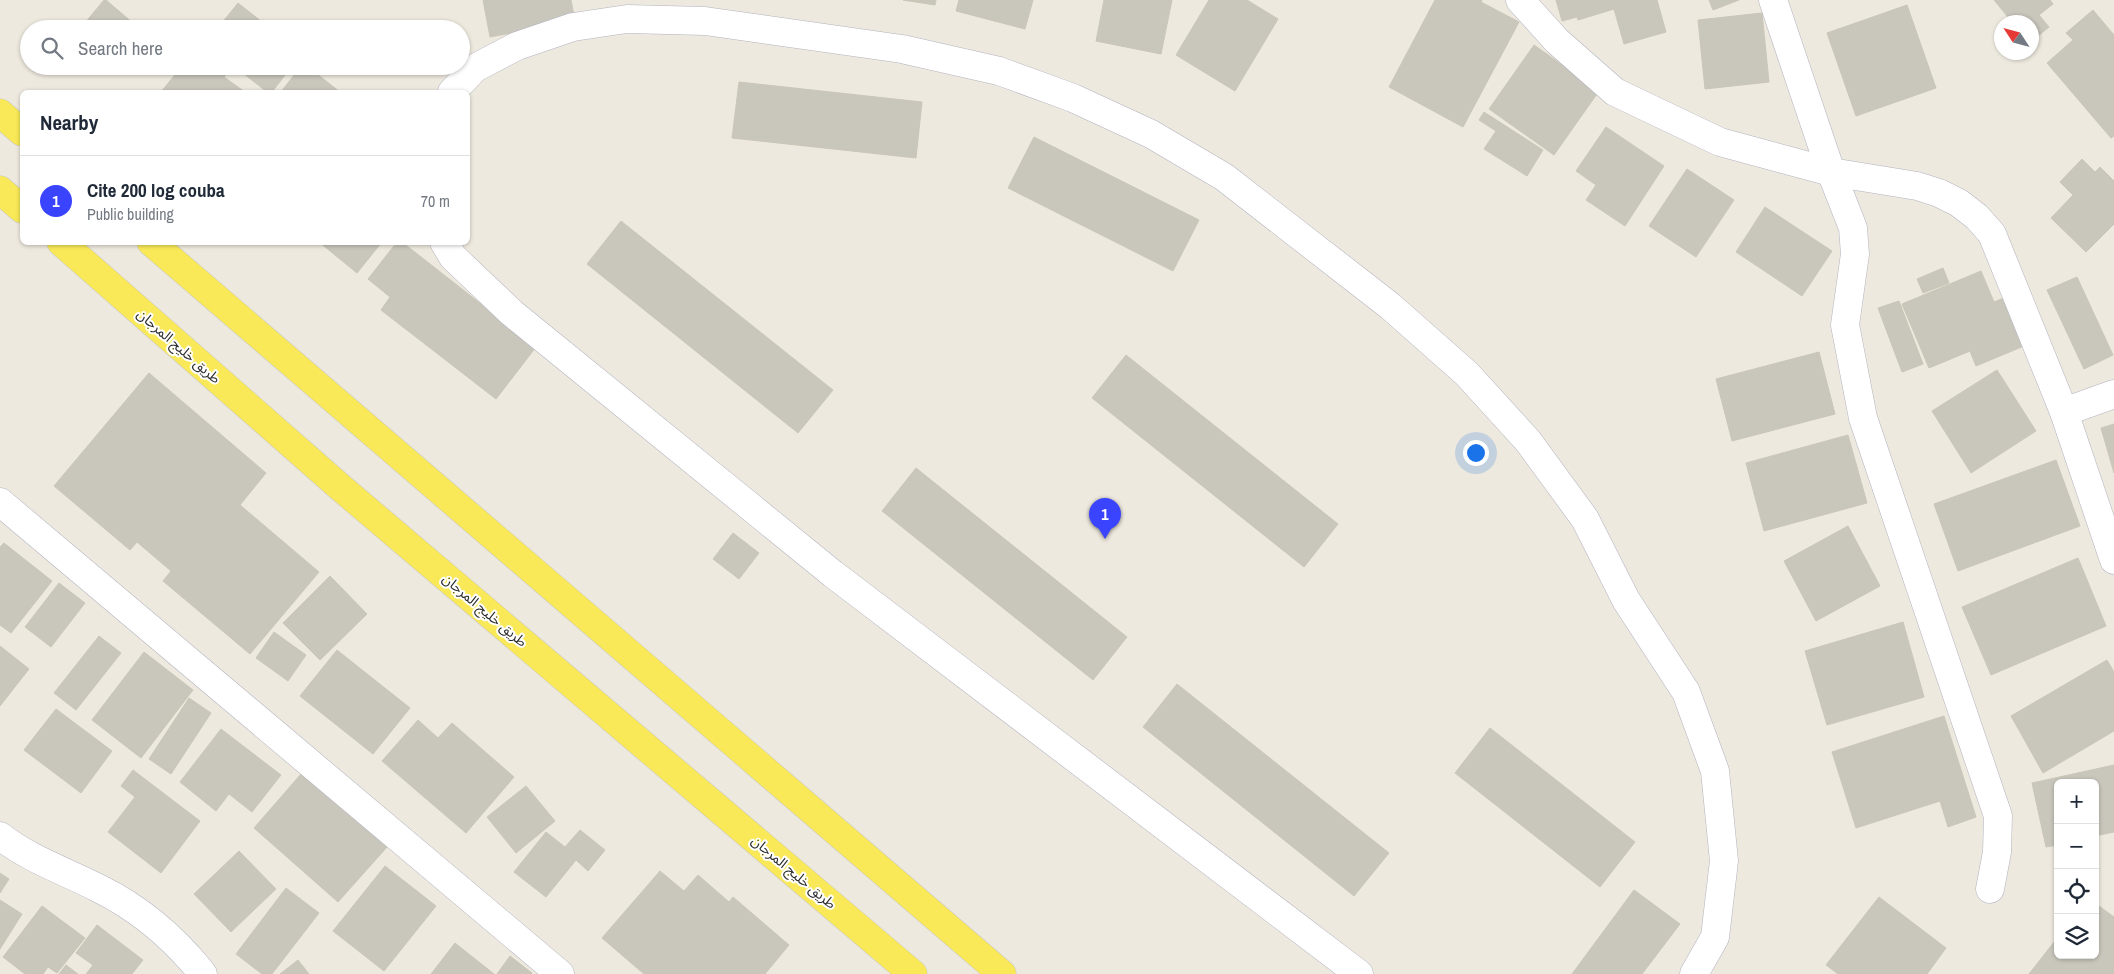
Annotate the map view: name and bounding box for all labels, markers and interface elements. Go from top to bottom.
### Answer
north arrow [1994,15,2039,60]
search box [20,20,470,75]
icon: search [38,34,66,62]
text: Search here [78,35,163,61]
text: Nearby [40,108,98,137]
text: Cite 200 log couba [87,177,225,203]
text: 1 [52,190,60,212]
text: 70 m [421,190,450,212]
text: Public building [87,203,174,225]
street label: طريق خليج المرجان [132,305,225,389]
your location [1463,440,1489,466]
pin: 1 [1089,498,1121,539]
street label: طريق خليج المرجان [438,569,531,652]
map controls [2054,779,2099,959]
button: + [2054,779,2099,824]
button: − [2054,824,2099,869]
street label: طريق خليج المرجان [747,831,840,914]
button: locate [2054,869,2099,914]
button: layers [2054,914,2099,959]

